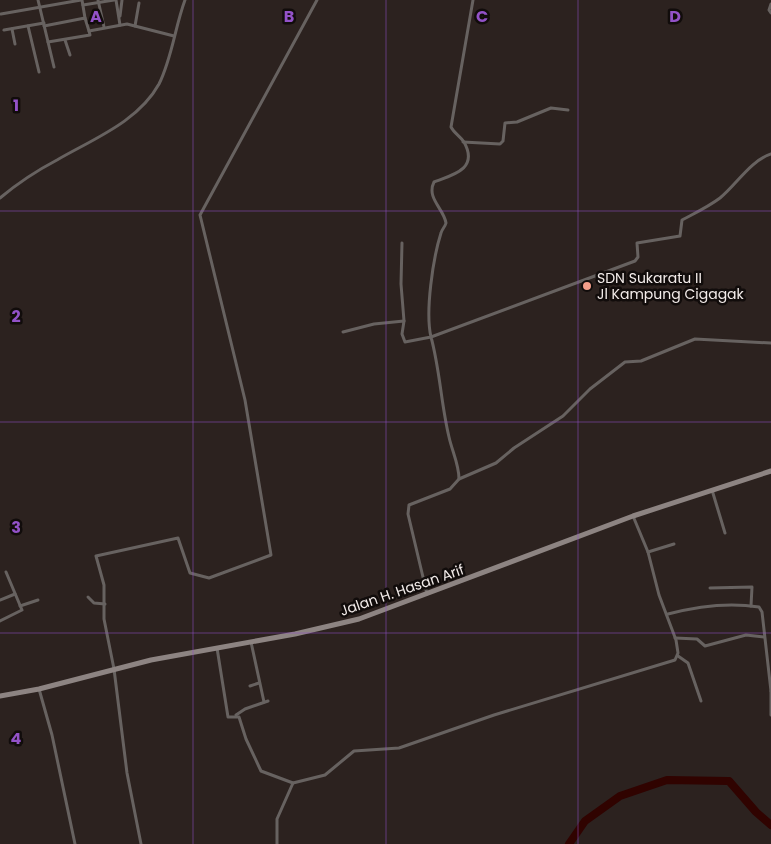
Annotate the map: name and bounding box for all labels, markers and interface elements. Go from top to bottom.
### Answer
text: A [90,5,102,28]
text: B [284,5,294,28]
text: C [476,5,488,28]
text: D [669,5,681,28]
text: 1 [13,94,19,117]
place label: SDN Sukaratu II Jl Kampung Cigagak [597,268,745,304]
marker: SDN Sukaratu II Jl Kampung Cigagak [581,280,593,292]
text: 2 [11,305,21,328]
text: 3 [11,516,21,539]
street label: Jalan H. Hasan Arif [337,559,467,621]
text: 4 [11,727,22,750]

